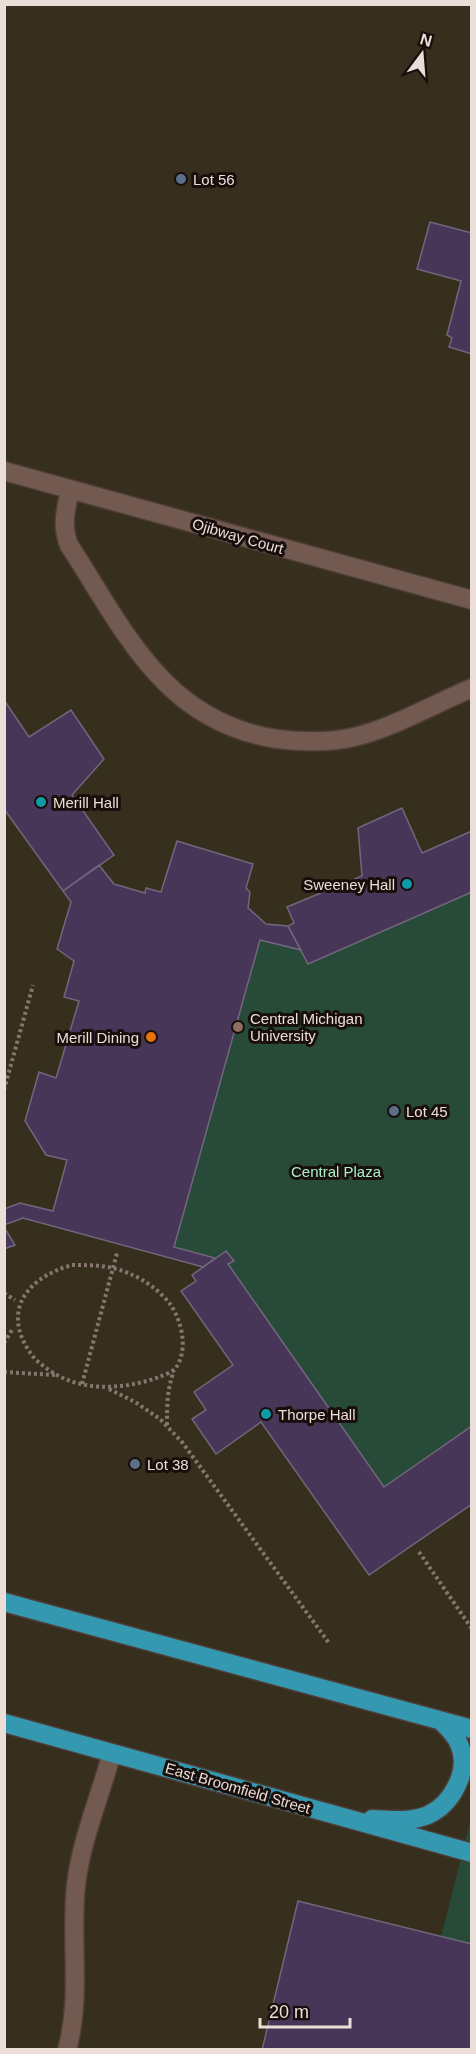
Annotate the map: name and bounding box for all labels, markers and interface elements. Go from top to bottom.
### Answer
north arrow [392,24,452,84]
text: N [418,30,434,50]
place label: Lot 56 [193,171,235,188]
marker: Lot 56 [174,172,188,186]
street label: Ojibway Court [190,515,286,557]
place label: Merill Hall [53,794,119,811]
marker: Merill Hall [34,795,48,809]
place label: Sweeney Hall [303,876,395,893]
marker: Sweeney Hall [400,877,414,891]
place label: Central Michigan University [250,1010,363,1044]
marker: Central Michigan University [231,1020,245,1034]
place label: Merill Dining [56,1029,139,1046]
marker: Merill Dining [144,1030,158,1044]
place label: Lot 45 [406,1103,448,1120]
marker: Lot 45 [387,1104,401,1118]
park label: Central Plaza [291,1163,382,1180]
place label: Thorpe Hall [278,1406,356,1423]
marker: Thorpe Hall [259,1407,273,1421]
place label: Lot 38 [147,1456,189,1473]
marker: Lot 38 [128,1457,142,1471]
street label: East Broomfield Street [164,1759,313,1817]
scale bar [260,1991,350,2029]
text: 20 m [269,2002,309,2022]

